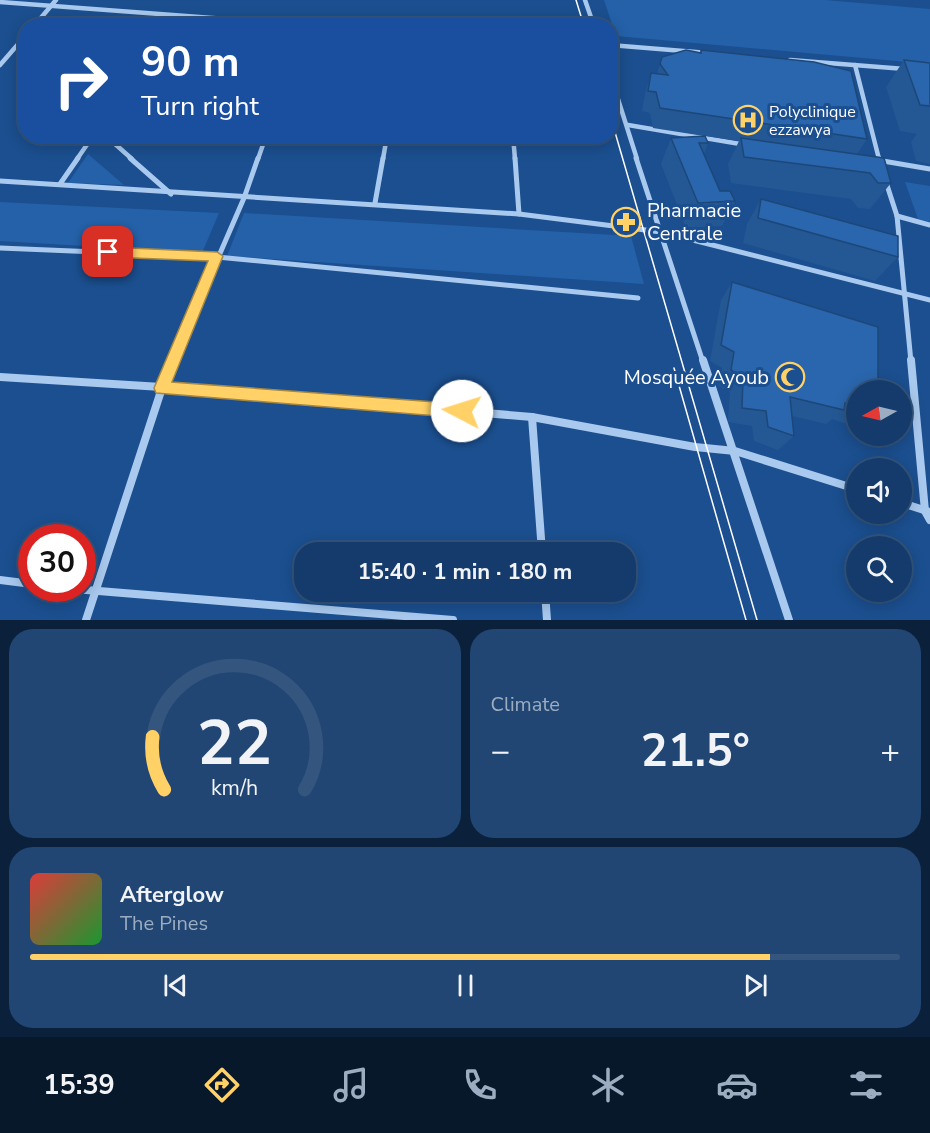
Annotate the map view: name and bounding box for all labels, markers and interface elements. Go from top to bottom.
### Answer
text: 90 m [141,34,240,91]
icon: right [42,42,120,120]
text: Turn right [141,88,259,125]
place label: Polyclinique ezzawya [769,101,856,141]
hospital icon: Polyclinique ezzawya [732,104,764,136]
place label: Pharmacie Centrale [647,197,741,247]
pharmacy icon: Pharmacie Centrale [610,206,642,238]
pin [82,226,133,277]
icon: arrive [91,235,124,268]
mosque icon: Mosquée Ayoub [774,361,806,393]
place label: Mosquée Ayoub [624,364,769,391]
position arrow [430,379,494,443]
north arrow [846,380,912,446]
map controls [846,380,912,602]
button: sound [846,458,912,524]
speed limit sign: 30 [18,524,96,602]
button: search [846,536,912,602]
text: 15:40 · 1 min · 180 m [358,557,572,587]
text: Climate [491,691,560,718]
text: 22 [197,701,272,786]
text: 21.5° [641,721,750,782]
text: − [491,729,510,774]
text: + [880,729,900,774]
text: km/h [211,774,258,804]
text: Afterglow [120,880,224,910]
text: The Pines [120,910,208,937]
icon: previous [159,969,192,1002]
icon: pause [449,969,482,1002]
icon: next [739,969,772,1002]
icon: directions [201,1064,243,1106]
icon: music [330,1064,372,1106]
icon: phone [459,1064,501,1106]
icon: climate [587,1064,629,1106]
icon: car [716,1064,758,1106]
icon: filters [845,1064,887,1106]
text: 15:39 [43,1067,115,1104]

